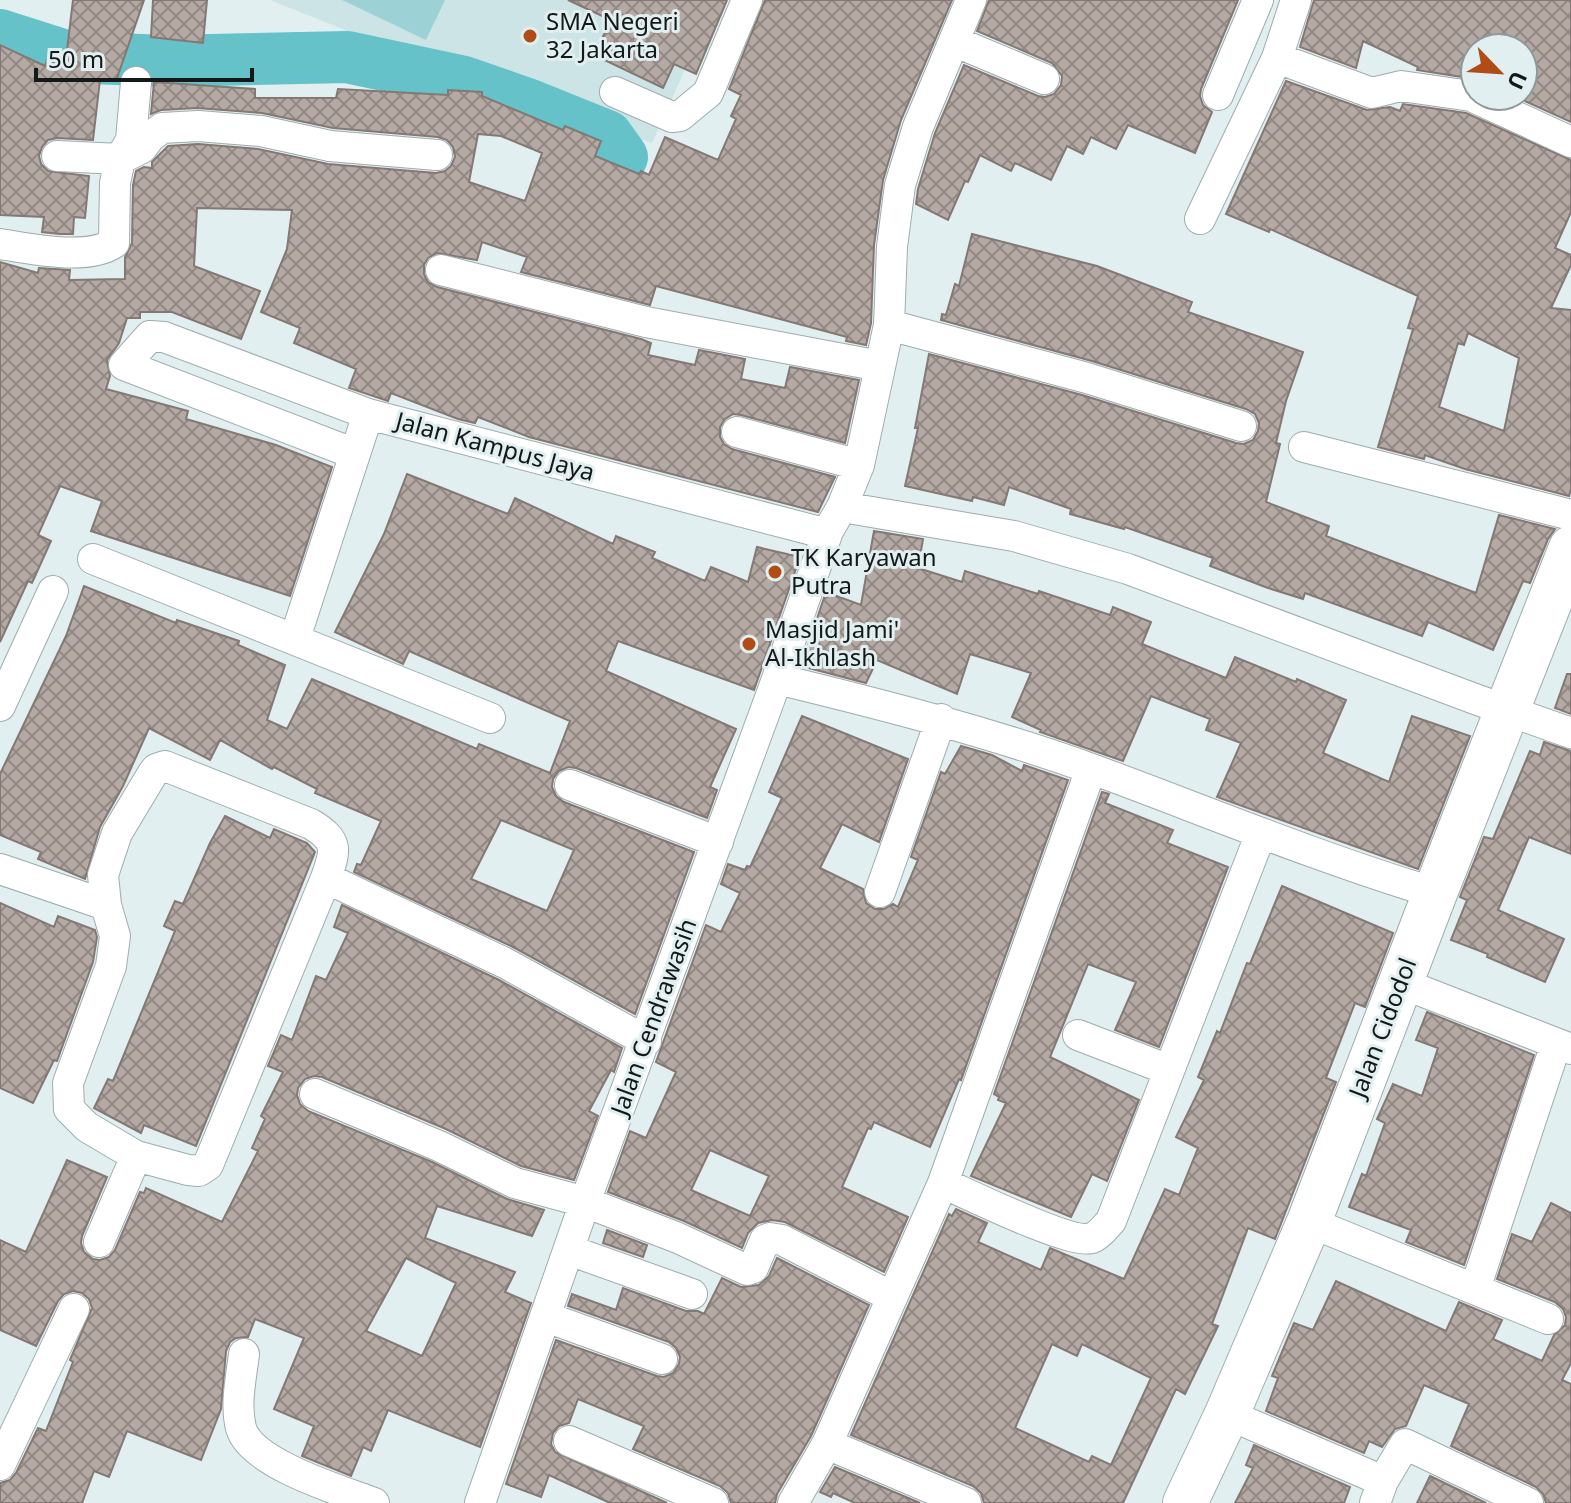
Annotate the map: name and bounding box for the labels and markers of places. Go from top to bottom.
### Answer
place label: SMA Negeri 32 Jakarta [546,4,679,65]
marker: SMA Negeri 32 Jakarta [521,27,539,45]
place label: TK Karyawan Putra [791,540,937,601]
marker: TK Karyawan Putra [766,563,784,581]
place label: Masjid Jami' Al-Ikhlash [765,612,899,673]
marker: Masjid Jami' Al-Ikhlash [740,635,758,653]

